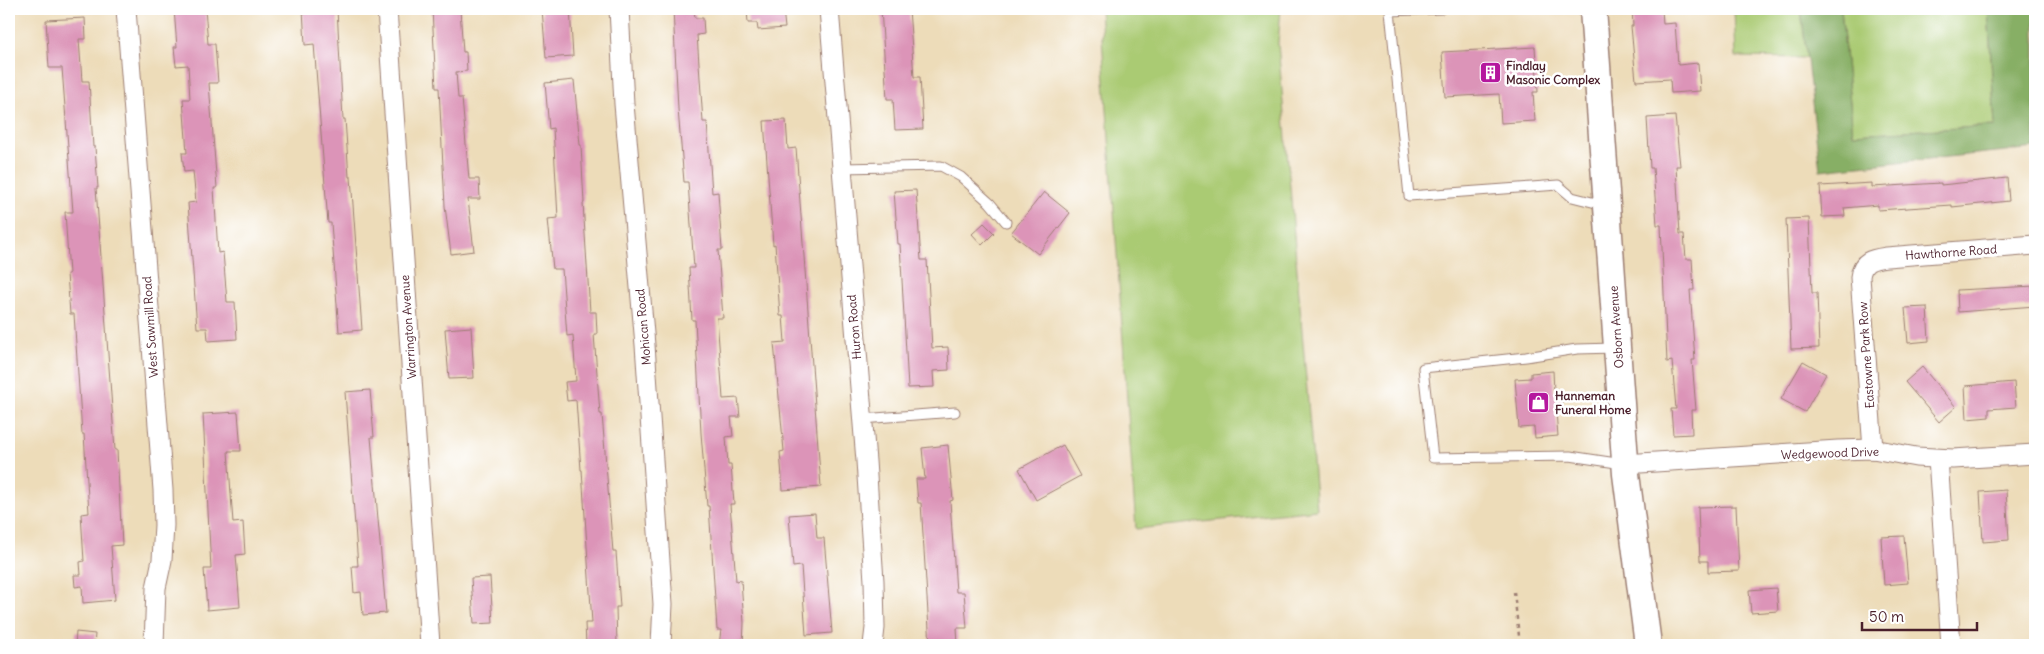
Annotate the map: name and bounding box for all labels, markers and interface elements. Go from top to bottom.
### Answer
place label: Findlay Masonic Complex [1506,58,1600,88]
building icon: Findlay Masonic Complex [1478,60,1502,84]
street label: Hawthorne Road [1905,241,1997,263]
street label: Warrington Avenue [397,274,419,380]
street label: West Sawmill Road [139,276,161,378]
street label: Osborn Avenue [1606,285,1626,369]
street label: Mohican Road [632,288,654,366]
street label: Huron Road [844,294,864,360]
street label: Eastowne Park Row [1855,301,1877,409]
place label: Hanneman Funeral Home [1555,388,1632,417]
shop icon: Hanneman Funeral Home [1527,390,1551,414]
street label: Wedgewood Drive [1781,444,1879,462]
scale bar [1862,599,1976,631]
text: 50 m [1869,607,1904,626]

